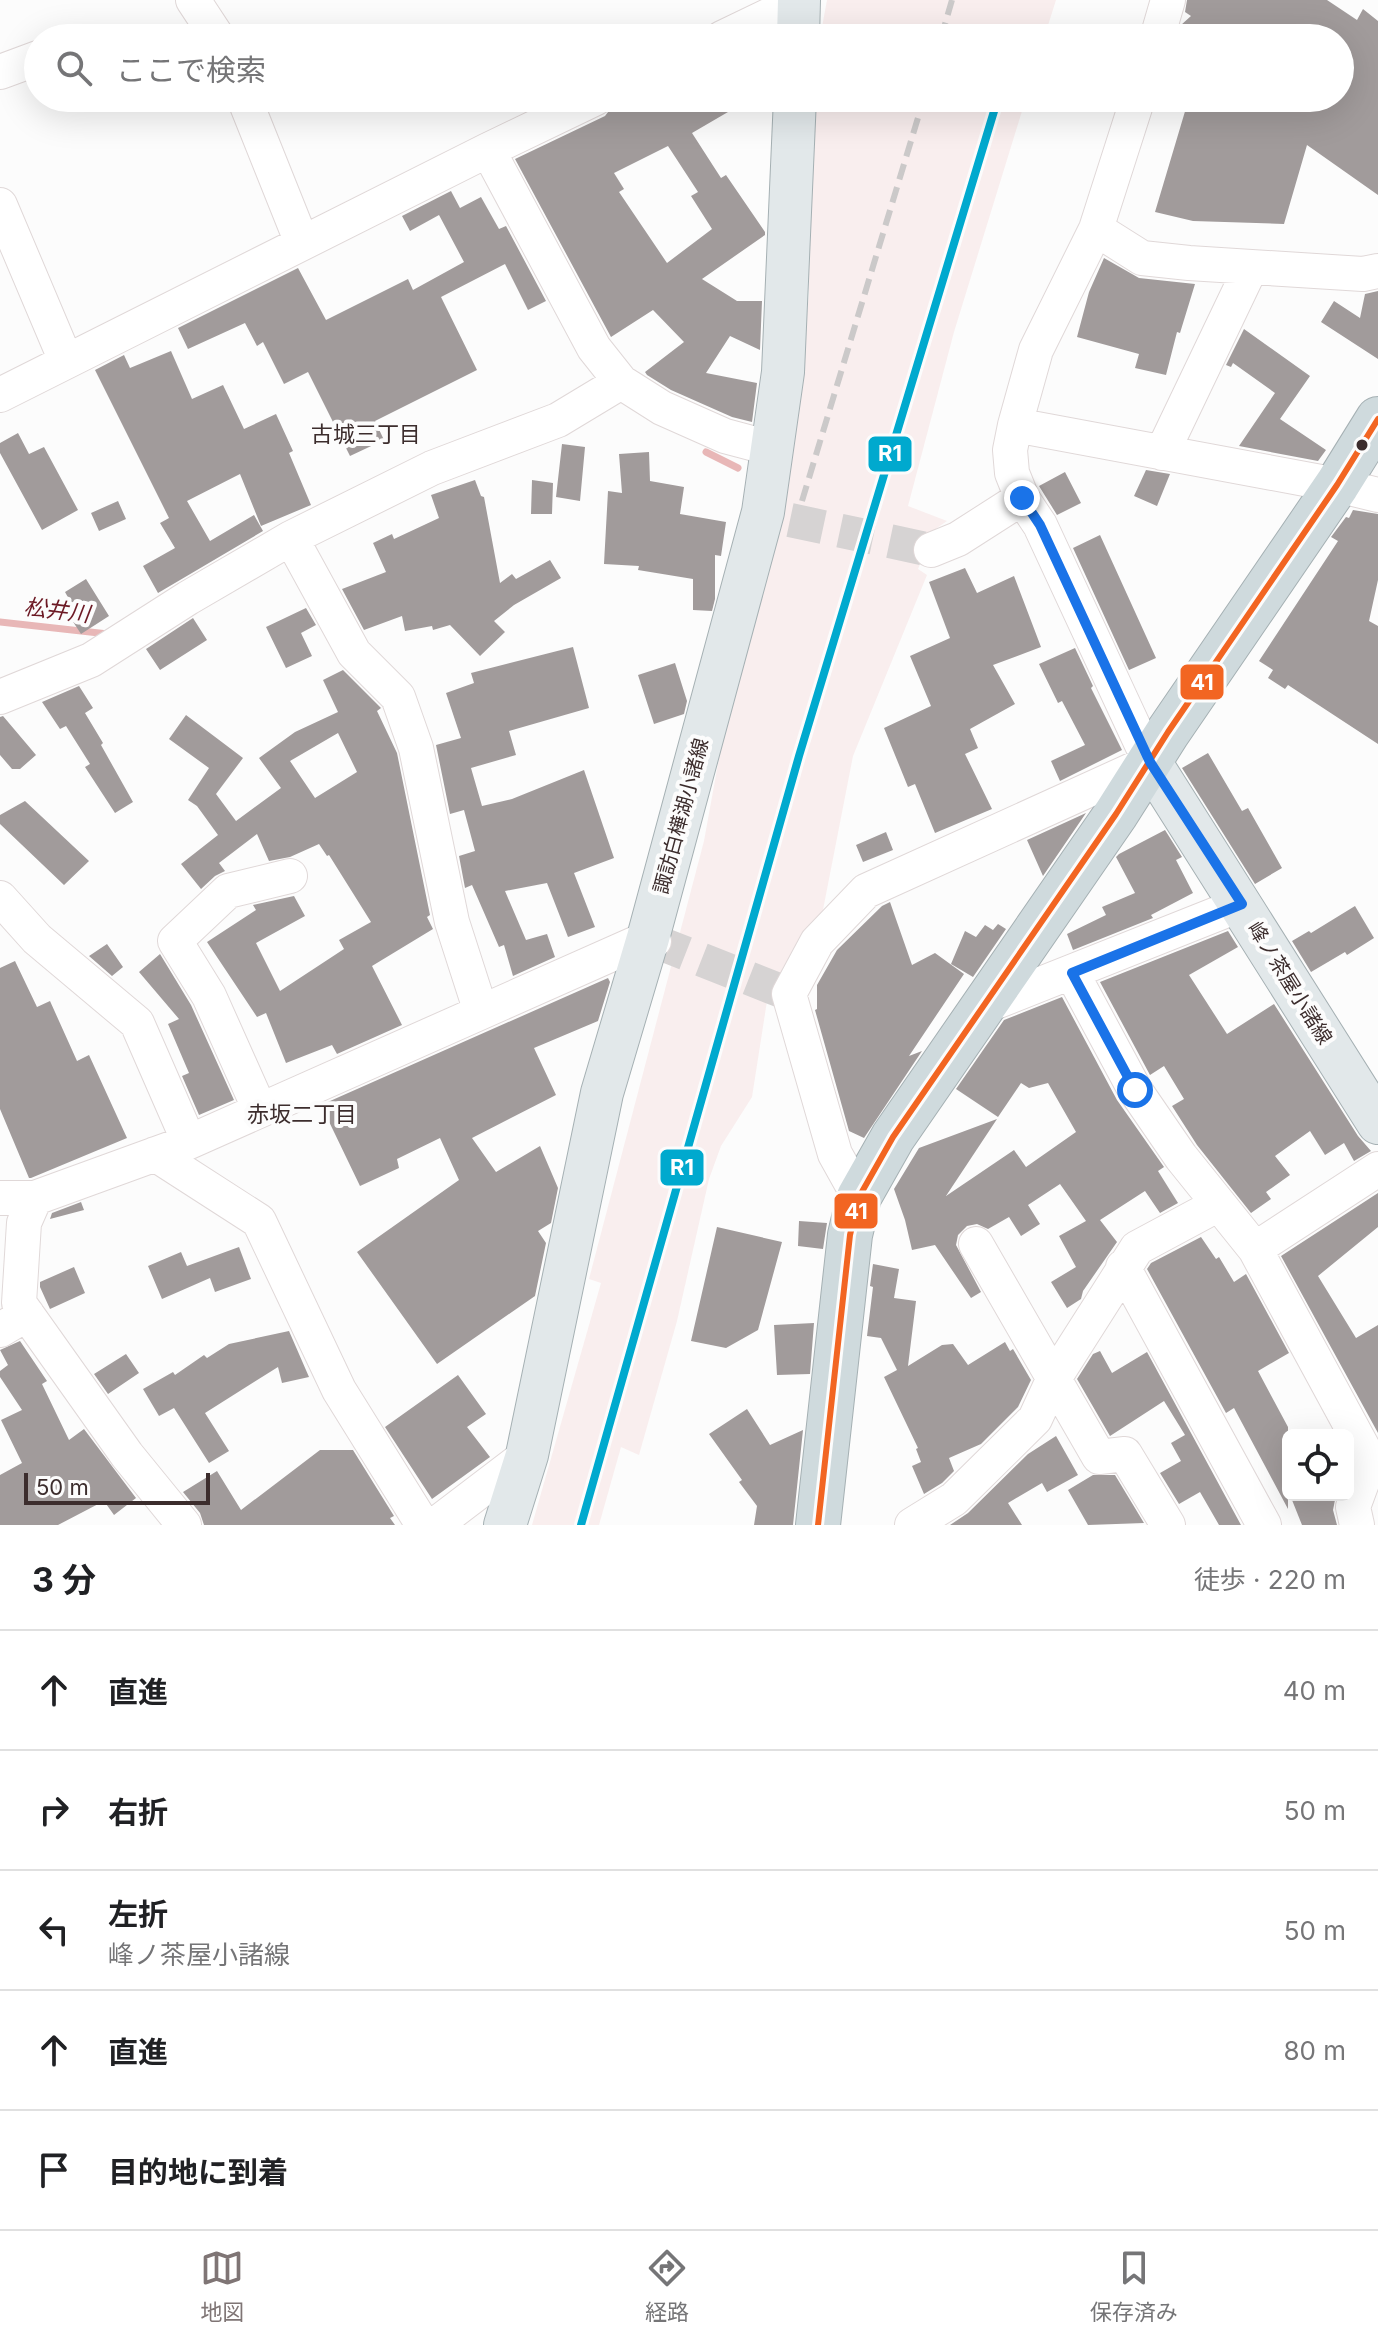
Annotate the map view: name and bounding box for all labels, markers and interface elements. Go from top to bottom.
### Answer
search box [24,24,1354,112]
icon: search [52,46,96,90]
text: ここで検索 [116,52,266,88]
district label: 古城三丁目 [311,421,421,447]
line badge: R1 [867,435,913,473]
unlabelled marker [1354,437,1370,453]
text: R1 [878,440,902,466]
route end [1004,480,1040,516]
water label: 松井川 [23,593,93,627]
line badge: 41 [1179,663,1225,701]
text: 41 [1190,669,1214,695]
street label: 諏訪白樺湖小諸線 [649,736,713,896]
street label: 峰ノ茶屋小諸線 [1243,917,1337,1049]
route start [1117,1072,1153,1108]
district label: 赤坂二丁目 [247,1101,357,1127]
line badge: R1 [659,1148,705,1187]
text: R1 [670,1154,694,1180]
line badge: 41 [833,1192,879,1230]
text: 41 [844,1198,868,1224]
map controls [1282,1429,1354,1501]
button: locate [1282,1429,1354,1501]
scale bar [24,1469,210,1505]
text: 50 m [36,1474,89,1500]
text: 3 分 [32,1559,96,1600]
text: 徒歩 · 220 m [1194,1564,1346,1595]
icon: ahead [32,1668,76,1712]
text: 直進 [108,1674,168,1710]
text: 40 m [1283,1675,1346,1706]
icon: right [32,1788,76,1832]
text: 右折 [108,1794,168,1830]
text: 50 m [1284,1795,1346,1826]
text: 左折 [108,1896,168,1932]
icon: left [32,1908,76,1952]
text: 50 m [1284,1915,1346,1946]
text: 峰ノ茶屋小諸線 [108,1939,290,1970]
icon: ahead [32,2028,76,2072]
text: 直進 [108,2034,168,2070]
text: 80 m [1283,2035,1346,2066]
icon: arrive [32,2148,76,2192]
text: 目的地に到着 [108,2154,288,2190]
tab: 地図 [200,2246,244,2326]
tab: 経路 [645,2246,689,2326]
tab: 保存済み [1090,2246,1178,2326]

